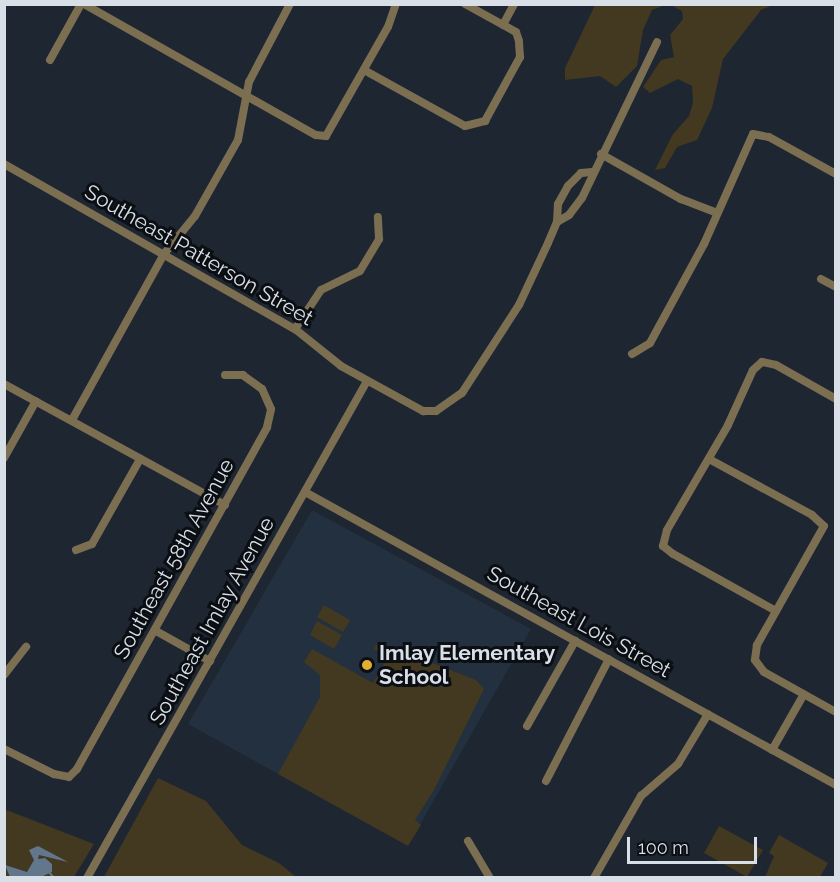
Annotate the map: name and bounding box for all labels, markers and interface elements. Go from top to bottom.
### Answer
street label: Southeast Patterson Street [80,179,318,331]
street label: Southeast 58th Avenue [108,454,240,664]
street label: Southeast Imlay Avenue [144,512,280,730]
street label: Southeast Lois Street [483,561,675,683]
place label: Imlay Elementary School [379,640,556,690]
marker: Imlay Elementary School [360,658,374,672]
scale bar [630,825,760,863]
text: 100 m [638,837,689,858]

